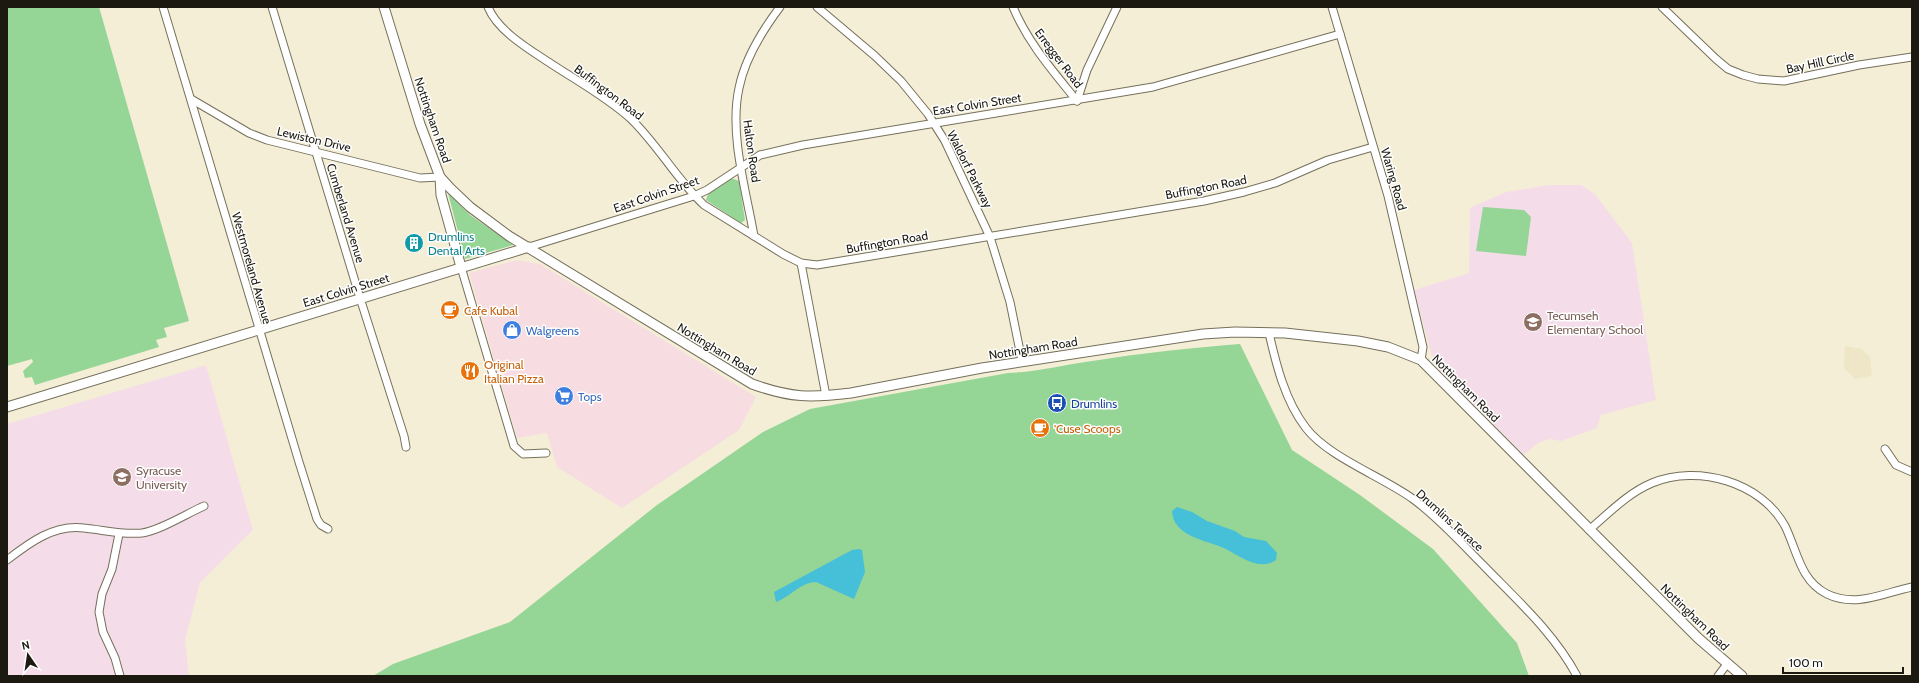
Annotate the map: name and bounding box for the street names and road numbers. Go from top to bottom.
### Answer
street label: Erregger Road [1032,25,1086,91]
street label: Bay Hill Circle [1785,47,1855,77]
street label: Buffington Road [571,61,647,123]
street label: Nottingham Road [411,75,455,165]
street label: East Colvin Street [932,90,1022,118]
street label: Halton Road [740,119,764,183]
street label: Lewiston Drive [276,123,352,155]
street label: Waldorf Parkway [944,128,996,210]
street label: Waring Road [1378,146,1410,212]
street label: Cumberland Avenue [324,161,368,265]
street label: East Colvin Street [611,172,701,216]
street label: Buffington Road [1164,172,1248,202]
street label: Westmoreland Avenue [229,210,275,326]
street label: Buffington Road [845,227,929,257]
street label: East Colvin Street [301,270,391,310]
street label: Nottingham Road [675,319,759,379]
street label: Nottingham Road [988,334,1078,362]
street label: Nottingham Road [1429,351,1503,425]
street label: Drumlins Terrace [1413,486,1487,554]
street label: Nottingham Road [1658,580,1732,654]

